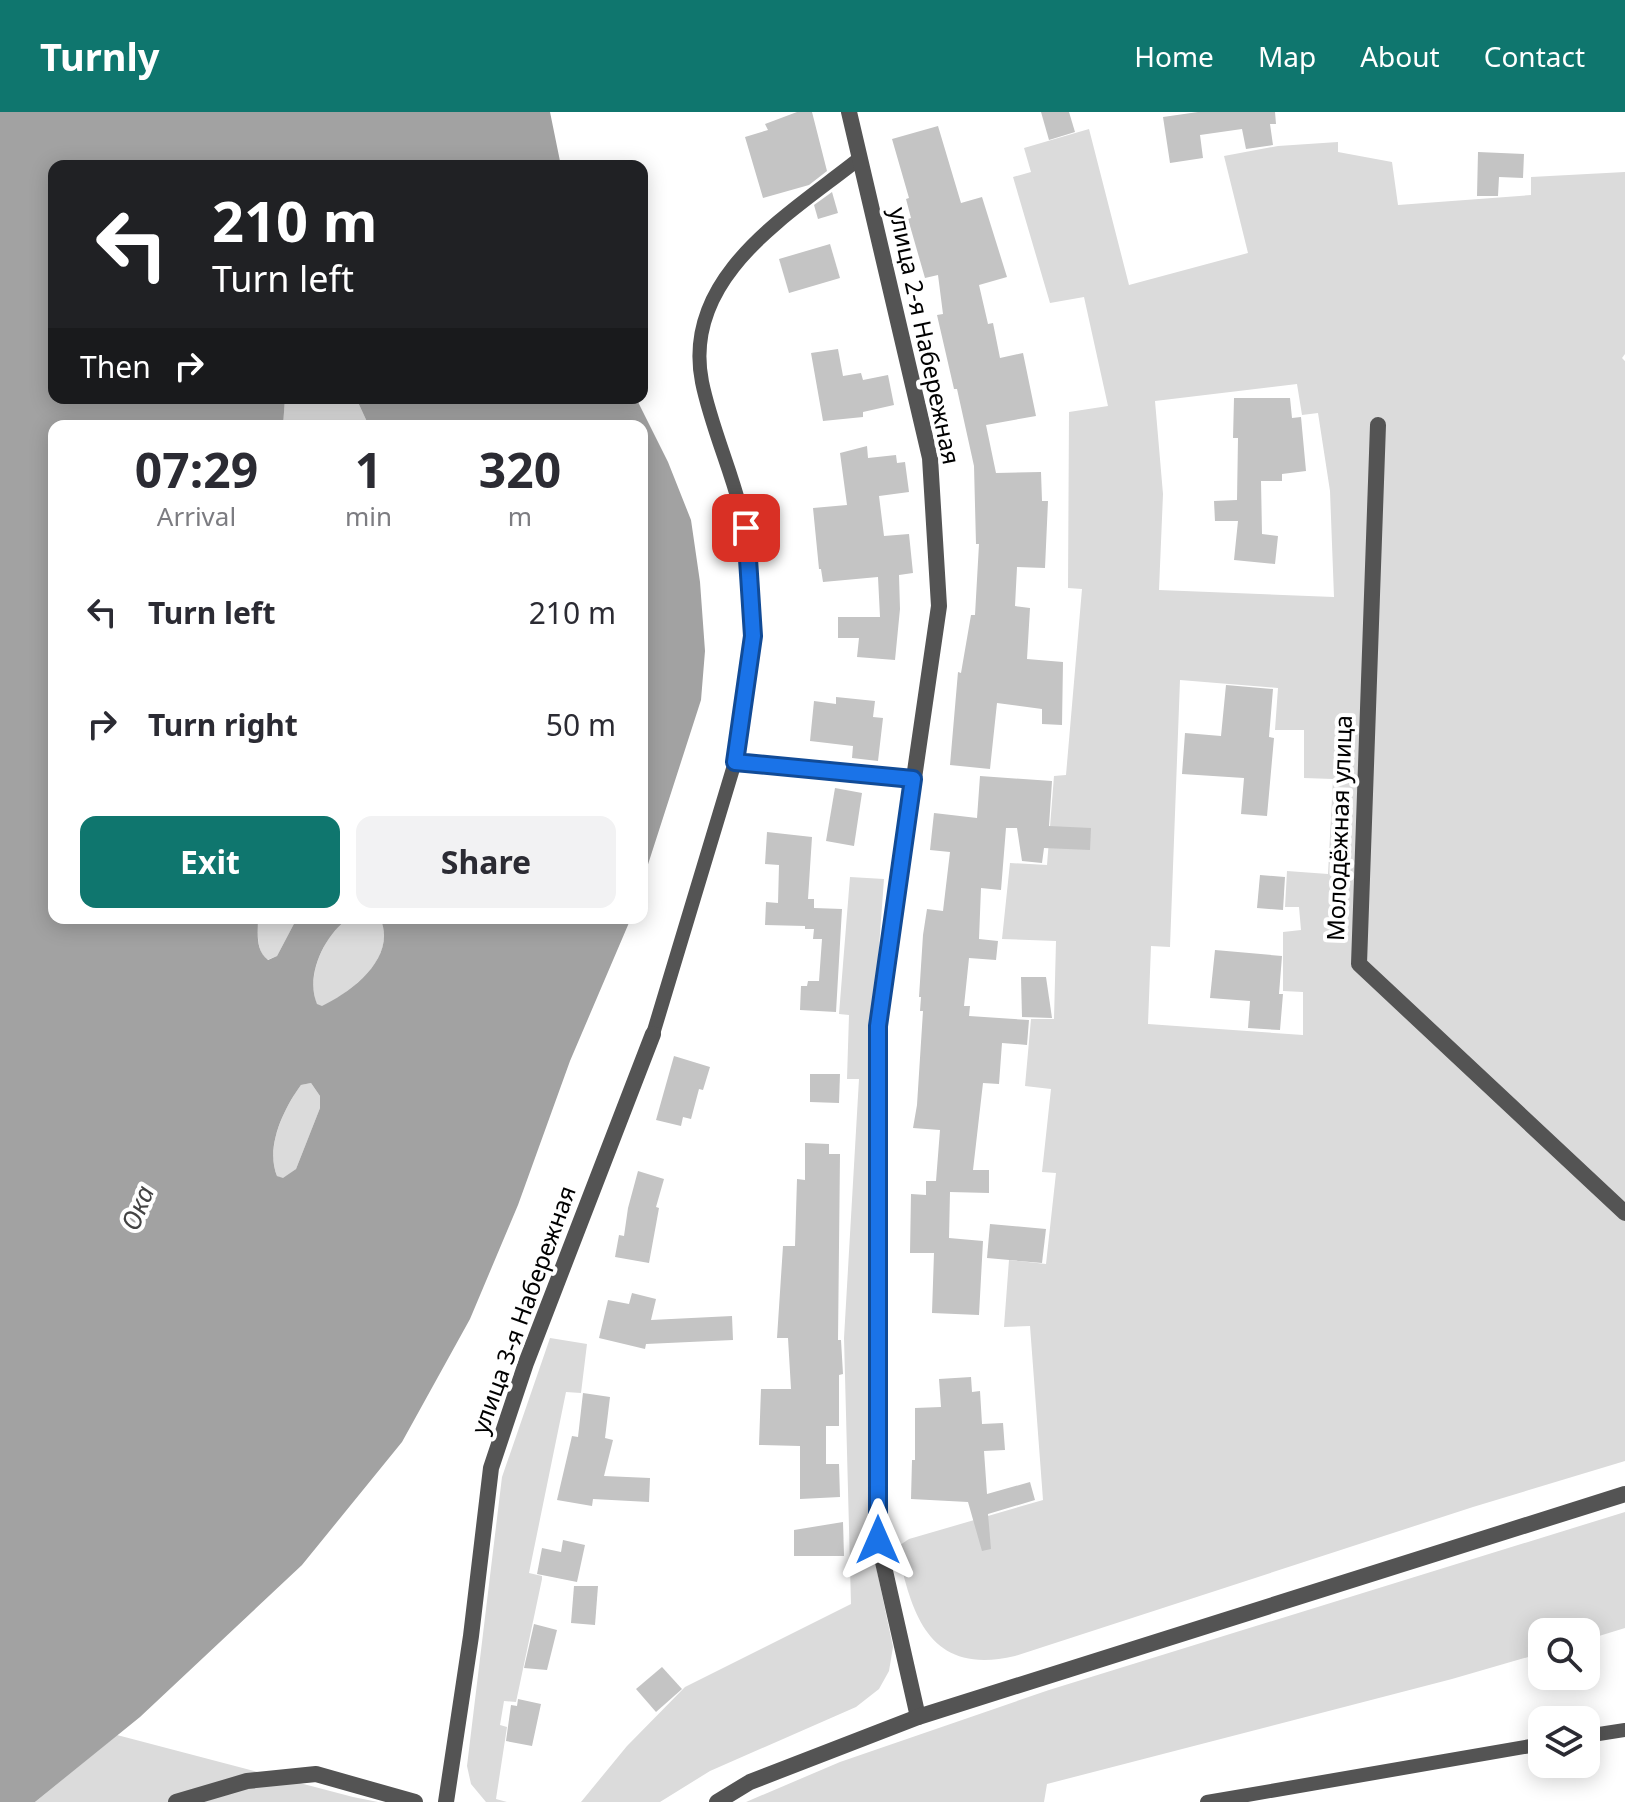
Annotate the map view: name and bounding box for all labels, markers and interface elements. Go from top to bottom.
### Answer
text: Turnly [40,30,159,82]
text: Home [1134,37,1214,75]
text: Map [1258,37,1316,75]
text: About [1360,37,1440,75]
text: Contact [1484,37,1585,75]
text: 210 m [212,182,377,258]
icon: left [80,192,184,296]
street label: улица 2-я Набережная [882,204,969,467]
text: Turn left [212,254,354,303]
icon: right [167,344,211,388]
text: Then [80,346,151,387]
text: 07:29 [135,437,258,502]
text: 1 [355,437,382,502]
text: 320 [479,437,561,502]
pin [712,494,780,562]
text: Arrival [157,498,236,534]
text: min [345,498,392,534]
text: m [508,498,532,534]
icon: arrive [724,506,768,550]
icon: left [80,590,124,634]
text: Turn left [148,592,276,633]
text: 210 m [529,592,616,633]
icon: right [80,702,124,746]
text: Turn right [148,704,298,745]
text: 50 m [546,704,616,745]
street label: Молодёжная улица [1318,715,1359,941]
button: Exit [80,816,340,908]
button: Share [356,816,616,908]
water label: Ока [112,1180,162,1235]
street label: улица 3-я Набережная [462,1181,583,1438]
position arrow [836,1498,920,1582]
map controls [1528,1618,1600,1778]
button: search [1528,1618,1600,1690]
button: layers [1528,1706,1600,1778]

